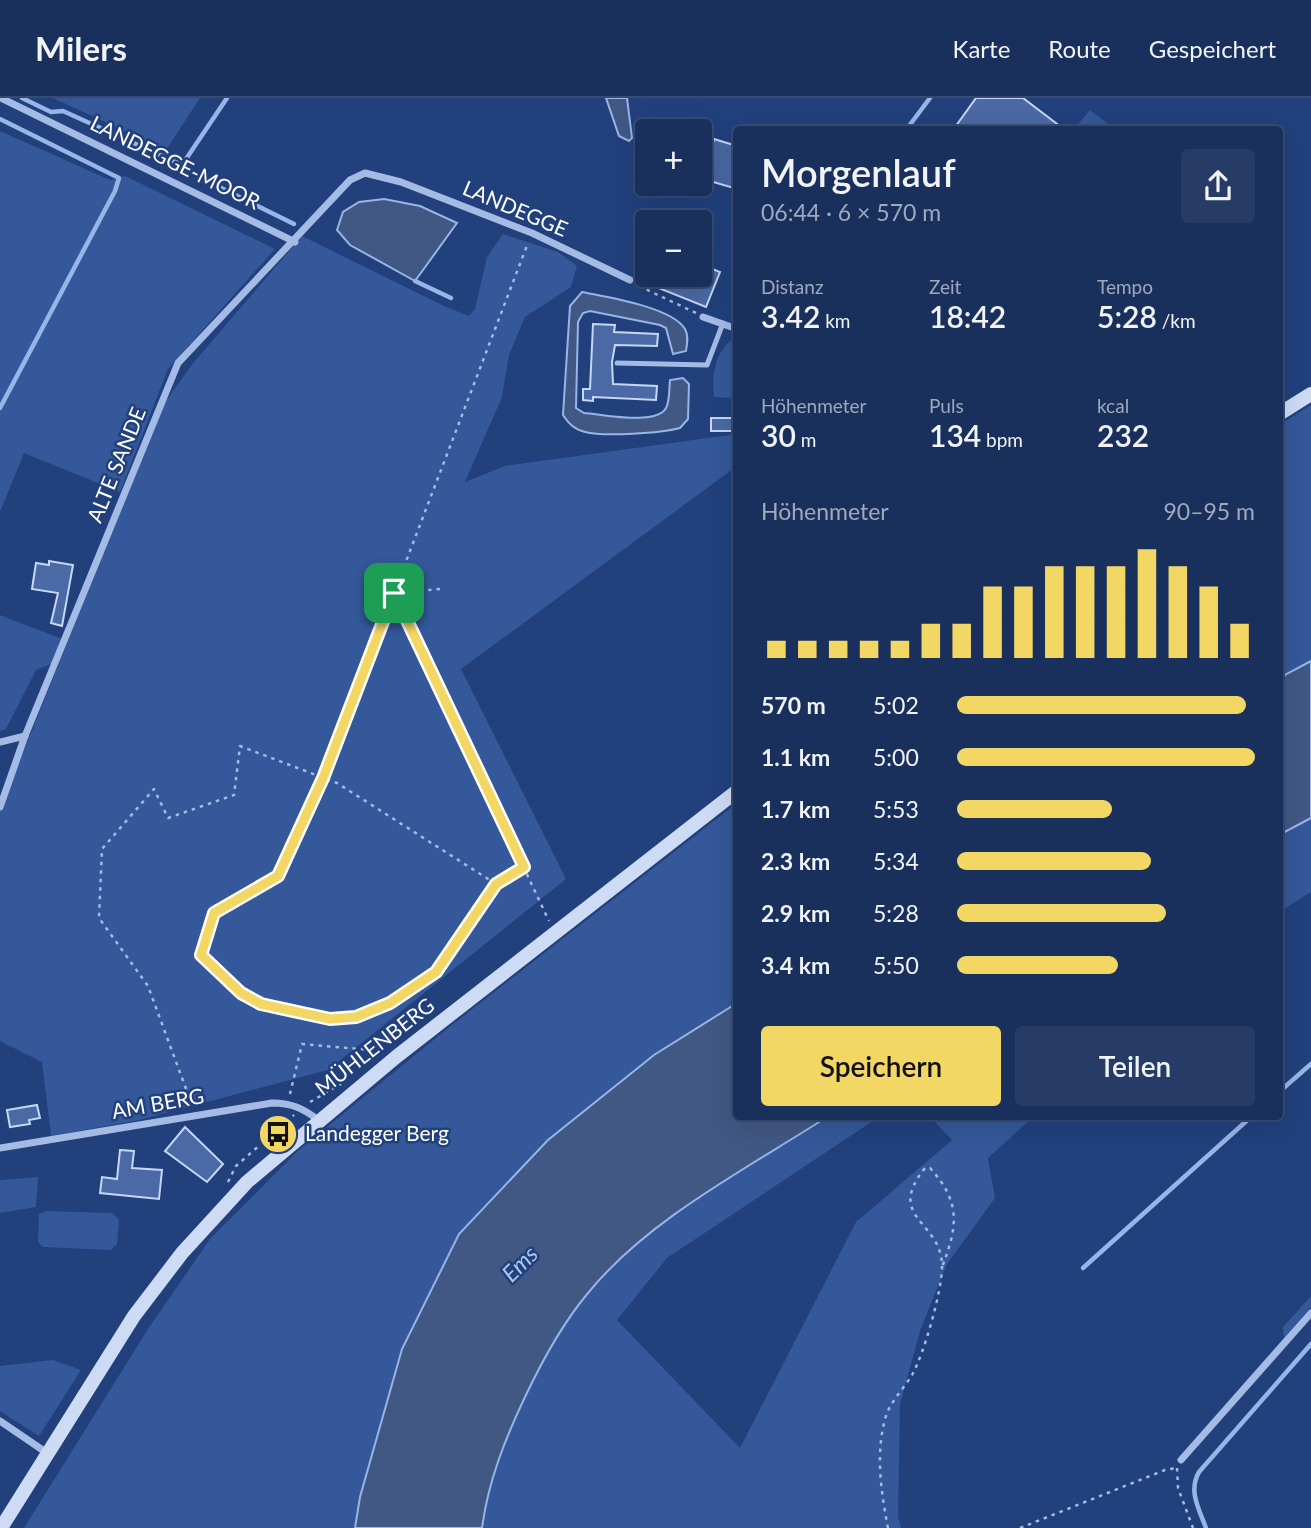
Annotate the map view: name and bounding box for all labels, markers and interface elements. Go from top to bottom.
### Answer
text: Milers [35,28,127,68]
text: Karte [953,34,1010,63]
text: Route [1048,34,1111,63]
text: Gespeichert [1149,34,1276,63]
street label: LANDEGGE-MOOR [87,110,265,214]
map controls [635,119,712,287]
button: + [635,119,712,196]
text: Morgenlauf [761,149,956,195]
button: share [1181,149,1255,223]
street label: LANDEGGE [459,174,572,241]
text: 06:44 · 6 × 570 m [761,198,941,226]
button: − [635,210,712,287]
text: Distanz [761,275,824,298]
text: Zeit [929,275,961,298]
text: Tempo [1097,275,1153,298]
text: 3.42 [761,298,820,334]
text: 18:42 [929,298,1006,334]
text: 5:28 [1097,298,1157,334]
text: km [820,309,850,332]
text: /km [1157,309,1196,332]
text: Höhenmeter [761,394,867,417]
text: Puls [929,394,964,417]
text: kcal [1097,394,1129,417]
street label: ALTE SANDE [81,403,150,526]
text: 30 [761,417,796,453]
text: 134 [929,417,981,453]
text: 232 [1097,417,1149,453]
text: m [796,428,816,451]
text: bpm [981,428,1023,451]
text: Höhenmeter [761,497,889,525]
text: 90–95 m [1163,497,1255,525]
pin [364,563,424,623]
icon: arrive [375,574,413,612]
text: 570 m [761,691,826,719]
text: 5:02 [873,691,919,719]
text: 1.1 km [761,743,830,771]
text: 5:00 [873,743,919,771]
text: 1.7 km [761,795,830,823]
text: 5:53 [873,795,919,823]
text: 2.3 km [761,847,830,875]
text: 5:34 [873,847,919,875]
text: 2.9 km [761,899,830,927]
text: 5:28 [873,899,919,927]
text: 3.4 km [761,951,830,979]
text: 5:50 [873,951,919,979]
street label: MÜHLENBERG [310,992,439,1100]
button: Speichern [761,1026,1001,1106]
button: Teilen [1015,1026,1255,1106]
street label: AM BERG [110,1082,206,1123]
bus stop icon: Landegger Berg [257,1113,299,1155]
place label: Landegger Berg [305,1120,449,1145]
water label: Ems [495,1239,543,1287]

